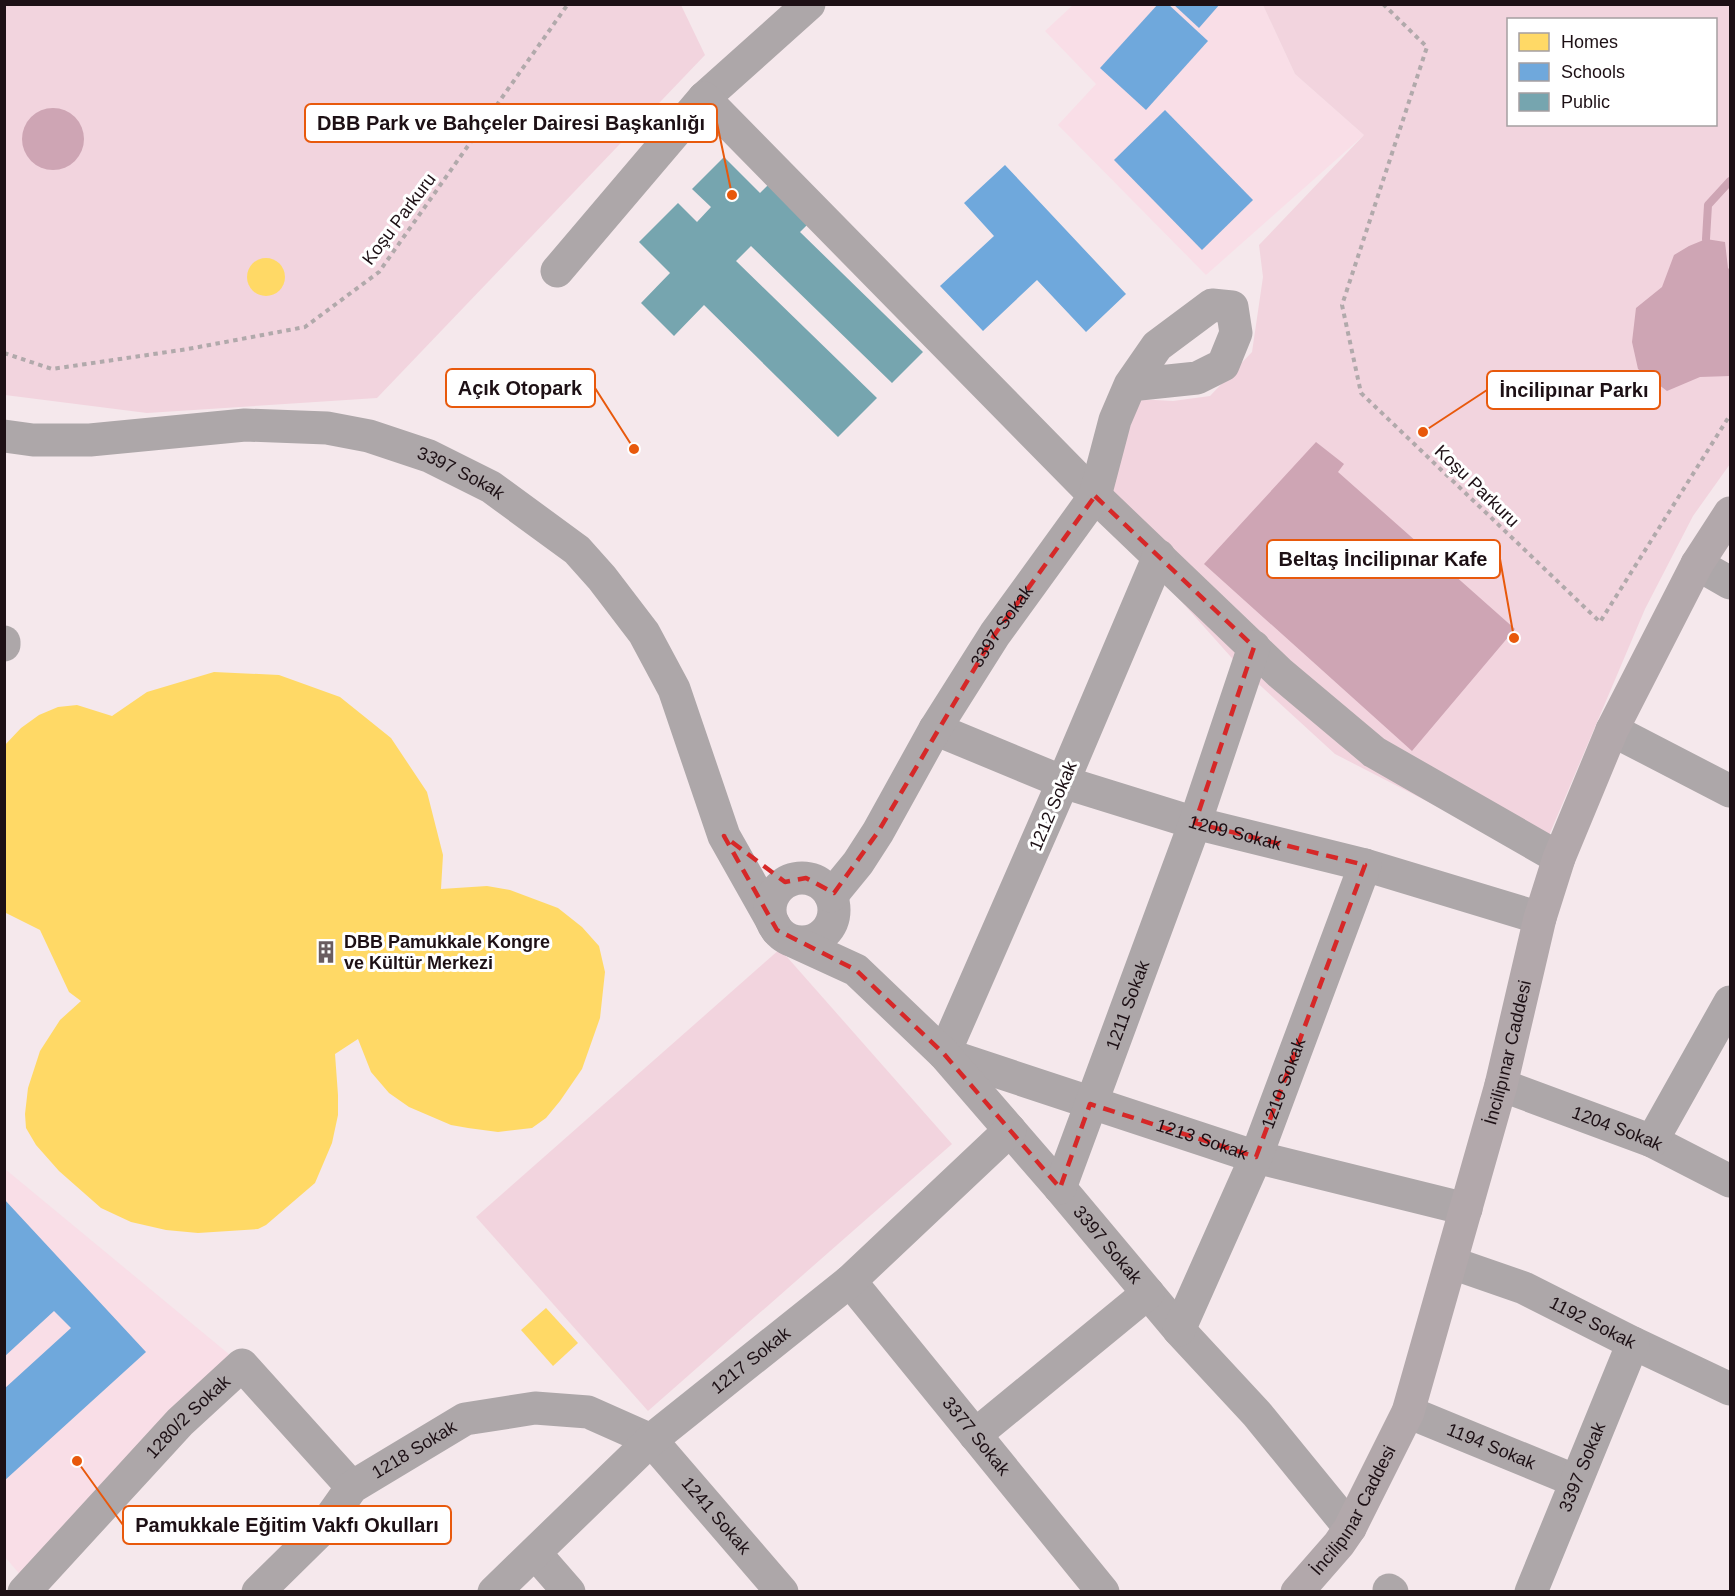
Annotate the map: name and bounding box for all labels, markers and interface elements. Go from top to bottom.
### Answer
legend [1507,18,1717,126]
text: Homes [1561,32,1618,52]
text: Schools [1561,62,1625,82]
text: Public [1561,92,1610,112]
callout: DBB Park ve Bahçeler Dairesi Başkanlığı [305,104,717,142]
text: DBB Park ve Bahçeler Dairesi Başkanlığı [317,112,705,134]
street label: Koşu Parkuru [358,169,440,269]
callout: Açık Otopark [446,369,595,407]
callout: İncilipınar Parkı [1487,371,1660,409]
text: Açık Otopark [458,377,583,399]
text: İncilipınar Parkı [1500,379,1648,401]
street label: Koşu Parkuru [1431,441,1523,531]
street label: 3397 Sokak [415,443,509,504]
callout: Beltaş İncilipınar Kafe [1267,540,1500,578]
text: Beltaş İncilipınar Kafe [1279,548,1487,570]
street label: 3397 Sokak [967,580,1038,671]
street label: 1212 Sokak [1025,757,1081,854]
street label: 1209 Sokak [1186,812,1285,854]
place label: DBB Pamukkale Kongre ve Kültür Merkezi [344,932,550,973]
building icon: DBB Pamukkale Kongre ve Kültür Merkezi [313,939,339,965]
street label: 1211 Sokak [1102,957,1154,1053]
street label: İncilipınar Caddesi [1480,978,1535,1127]
street label: 1210 Sokak [1257,1034,1310,1131]
street label: 1204 Sokak [1569,1102,1667,1155]
street label: 1213 Sokak [1154,1115,1251,1164]
street label: 3397 Sokak [1069,1202,1146,1288]
street label: 1192 Sokak [1546,1293,1640,1353]
street label: 1217 Sokak [707,1322,795,1398]
street label: 1280/2 Sokak [142,1370,235,1463]
street label: 3377 Sokak [938,1393,1015,1480]
street label: 1218 Sokak [368,1416,461,1483]
street label: 3397 Sokak [1555,1418,1610,1515]
street label: 1194 Sokak [1444,1419,1539,1474]
street label: İncilipınar Caddesi [1307,1442,1400,1579]
street label: 1241 Sokak [677,1473,755,1559]
callout: Pamukkale Eğitim Vakfı Okulları [123,1506,451,1544]
text: Pamukkale Eğitim Vakfı Okulları [135,1514,439,1536]

